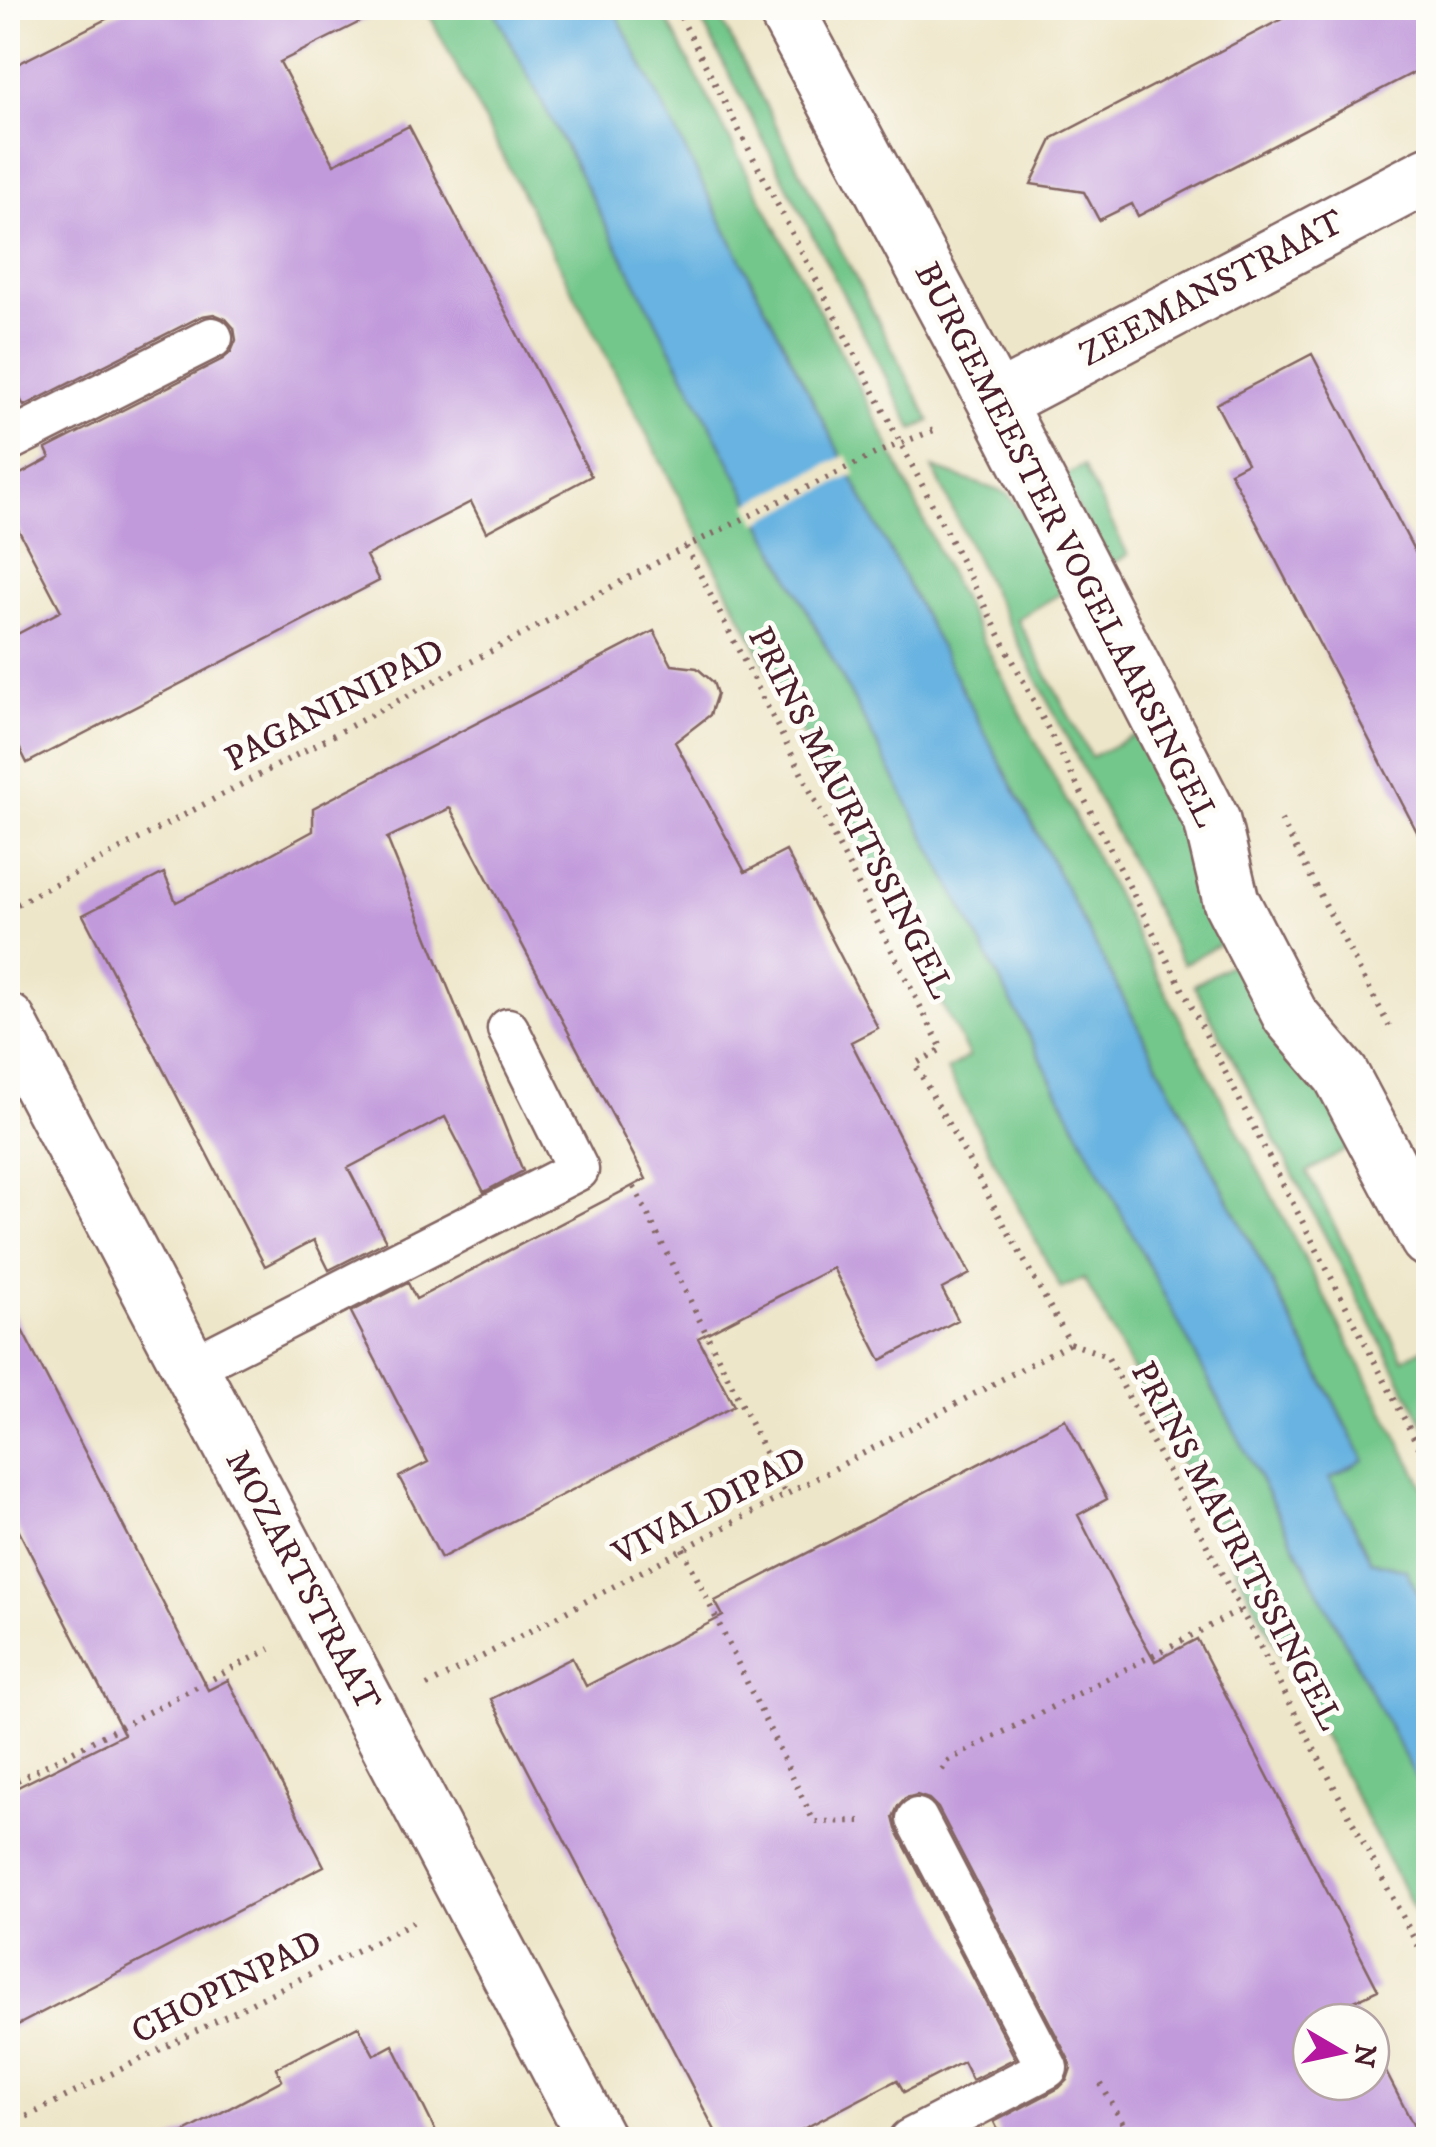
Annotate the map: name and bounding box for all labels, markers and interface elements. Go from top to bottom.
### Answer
street label: ZEEMANSTRAAT [1072,201,1352,377]
street label: BURGEMEESTER VOGELAARSINGEL [904,255,1228,835]
street label: PRINS MAURITSSINGEL [737,620,963,1006]
street label: PAGANINIPAD [218,630,452,782]
street label: PRINS MAURITSSINGEL [1120,1354,1352,1738]
street label: VIVALDIPAD [605,1438,814,1577]
street label: MOZARTSTRAAT [215,1443,390,1719]
street label: CHOPINPAD [124,1921,330,2055]
north arrow [1291,2002,1391,2102]
text: N [1345,2042,1383,2070]

